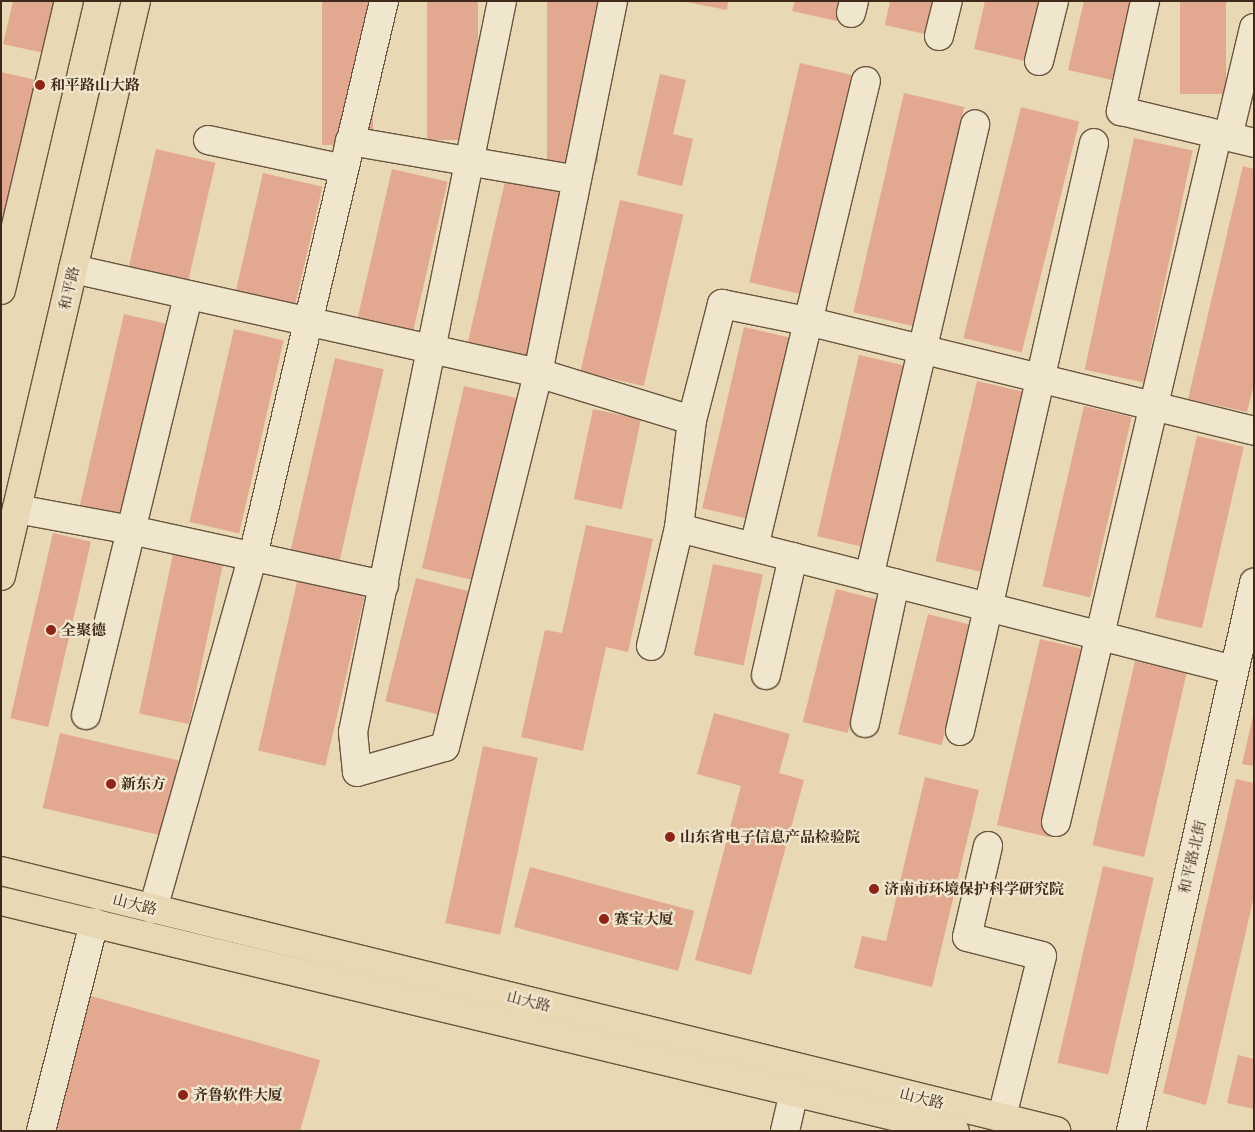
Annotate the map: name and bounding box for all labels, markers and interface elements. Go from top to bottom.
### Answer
place label: 和平路山大路 [50,76,140,94]
marker: 和平路山大路 [34,79,46,91]
street label: 和平路 [55,264,83,312]
place label: 全聚德 [61,621,106,639]
marker: 全聚德 [45,624,57,636]
place label: 新东方 [121,775,166,793]
marker: 新东方 [105,778,117,790]
street label: 和平路北街 [1175,818,1209,896]
place label: 山东省电子信息产品检验院 [680,828,860,846]
marker: 山东省电子信息产品检验院 [664,831,676,843]
place label: 济南市环境保护科学研究院 [884,880,1064,898]
marker: 济南市环境保护科学研究院 [868,883,880,895]
street label: 山大路 [111,890,159,918]
place label: 赛宝大厦 [614,910,674,928]
marker: 赛宝大厦 [598,913,610,925]
street label: 山大路 [505,987,553,1015]
street label: 山大路 [898,1084,946,1112]
place label: 齐鲁软件大厦 [193,1086,283,1104]
marker: 齐鲁软件大厦 [177,1089,189,1101]

